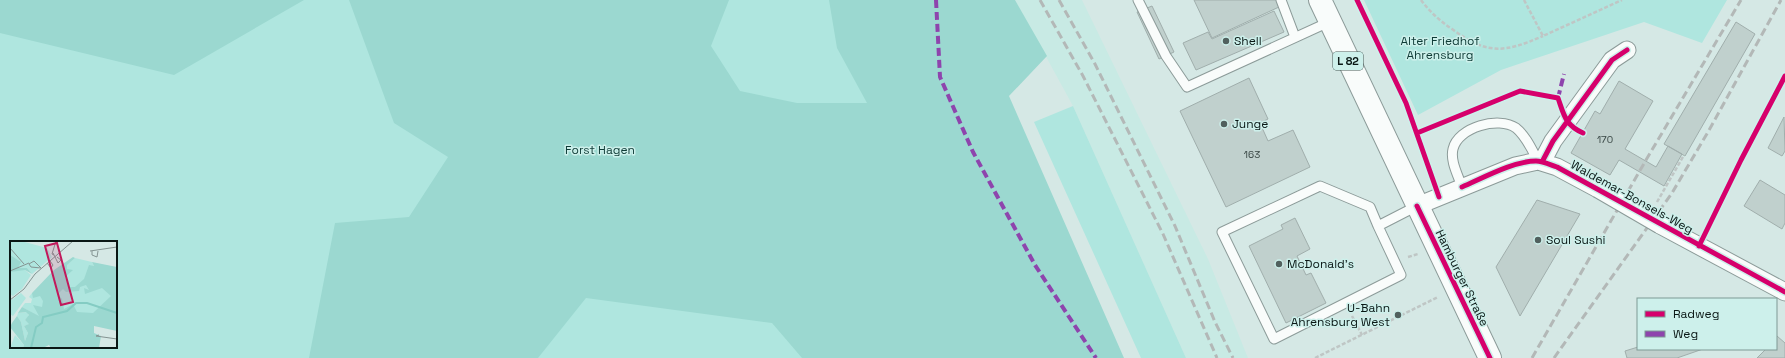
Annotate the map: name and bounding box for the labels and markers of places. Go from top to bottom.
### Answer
place label: Shell [1234,33,1262,49]
marker: Shell [1221,36,1231,46]
place label: Junge [1232,116,1268,132]
marker: Junge [1219,119,1229,129]
place label: Soul Sushi [1546,232,1606,248]
marker: Soul Sushi [1533,235,1543,245]
place label: McDonald's [1287,256,1354,272]
marker: McDonald's [1274,259,1284,269]
place label: U-Bahn Ahrensburg West [1291,300,1390,330]
marker: U-Bahn Ahrensburg West [1393,310,1403,320]

